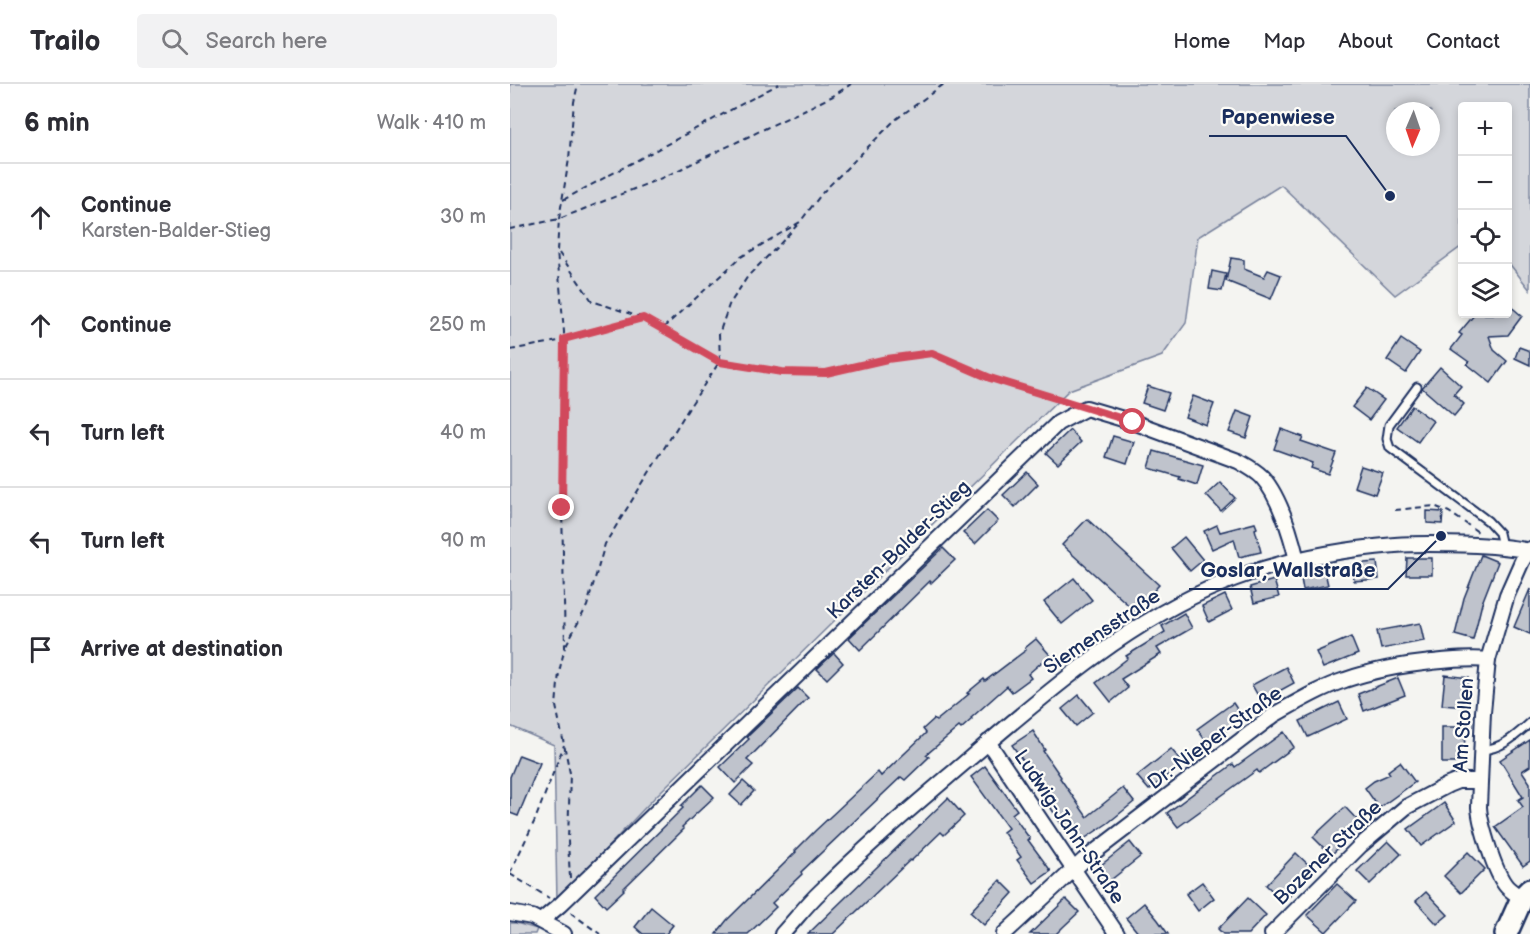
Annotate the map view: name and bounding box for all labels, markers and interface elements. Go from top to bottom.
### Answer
search box [137,14,557,68]
text: Trailo [30,25,101,58]
icon: search [158,25,191,58]
text: Search here [206,28,327,55]
text: Home [1173,29,1230,54]
text: Map [1263,29,1305,54]
text: About [1338,29,1393,54]
text: Contact [1426,29,1500,54]
callout: Papenwiese [1209,97,1346,136]
north arrow [1386,102,1440,156]
map controls [1458,102,1512,318]
button: + [1458,102,1512,156]
text: Papenwiese [1221,105,1335,130]
text: 6 min [24,108,90,139]
text: Walk · 410 m [377,111,486,135]
button: − [1458,156,1512,210]
text: Continue [81,192,171,219]
icon: ahead [24,201,57,234]
text: 30 m [440,205,486,229]
button: locate [1458,210,1512,264]
text: Karsten-Balder-Stieg [81,219,271,243]
button: layers [1458,264,1512,318]
icon: ahead [24,309,57,342]
text: Continue [81,312,171,339]
text: 250 m [429,313,486,337]
route start [1119,408,1145,434]
icon: left [24,417,57,450]
text: Turn left [81,420,165,447]
text: 40 m [440,421,486,445]
street label: Karsten-Balder-Stieg [822,475,976,625]
route end [548,494,574,520]
icon: left [24,525,57,558]
text: Turn left [81,528,165,555]
text: 90 m [441,529,486,553]
callout: Goslar, Wallstraße [1189,550,1388,589]
text: Goslar, Wallstraße [1200,558,1376,583]
street label: Siemensstraße [1039,584,1165,680]
icon: arrive [24,633,57,666]
text: Arrive at destination [81,636,283,663]
street label: Am Stollen [1449,677,1479,773]
street label: Dr.-Nieper-Straße [1143,681,1287,795]
street label: Ludwig-Jahn-Straße [1009,745,1130,909]
street label: Bozener Straße [1269,795,1387,911]

